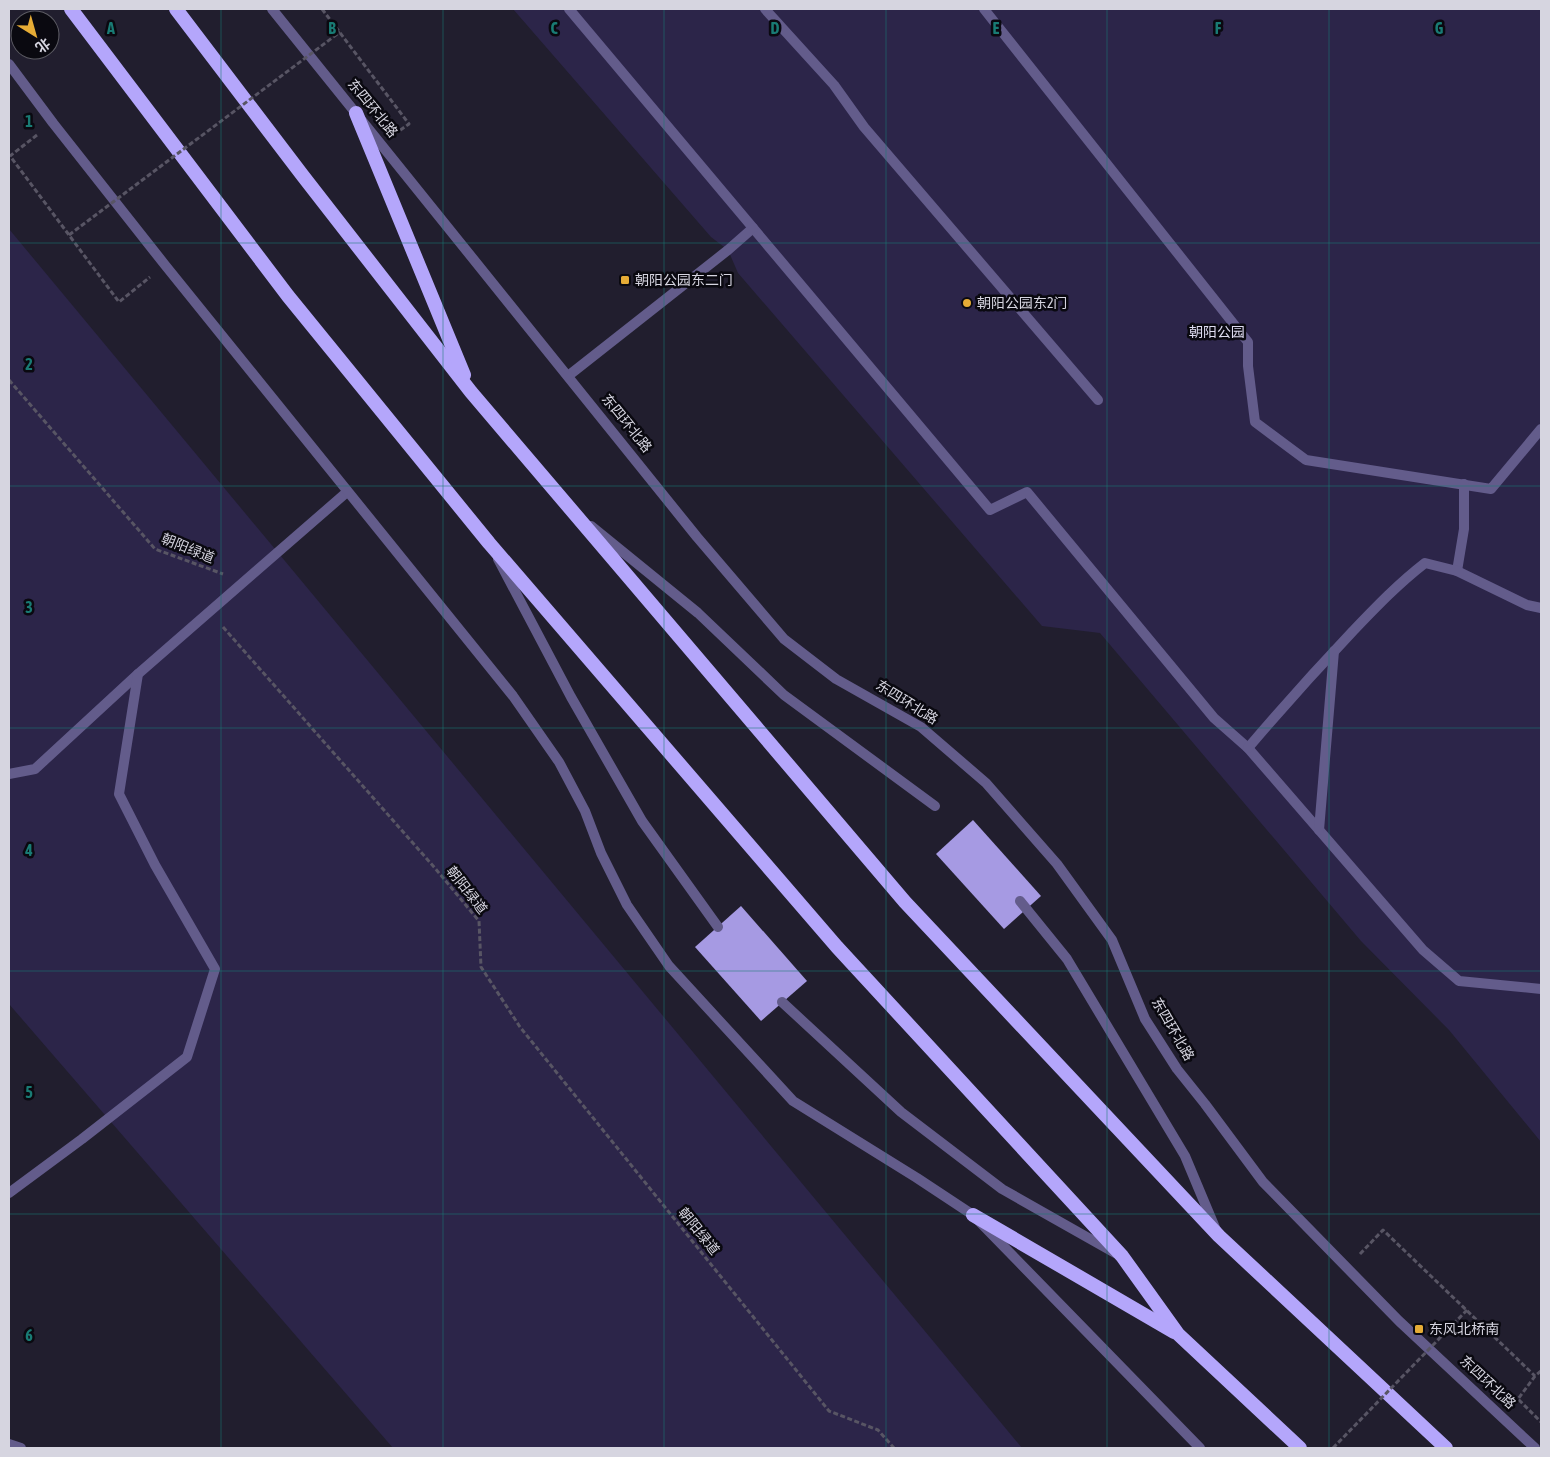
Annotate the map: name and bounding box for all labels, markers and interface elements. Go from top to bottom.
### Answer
north arrow [10,10,60,60]
text: A [106,19,115,37]
text: B [328,19,336,37]
text: C [550,19,558,37]
text: D [771,19,780,37]
text: E [993,19,1000,37]
text: F [1215,19,1222,37]
text: G [1435,19,1444,37]
text: 北 [32,35,53,56]
street label: 东四环北路 [345,76,401,140]
text: 1 [25,112,33,130]
place label: 朝阳公园东二门 [635,272,733,288]
marker: 朝阳公园东二门 [619,274,631,286]
place label: 朝阳公园东2门 [977,295,1068,311]
marker: 朝阳公园东2门 [961,297,973,309]
park label: 朝阳公园 [1189,324,1245,340]
text: 2 [25,355,33,373]
street label: 东四环北路 [599,391,655,455]
street label: 朝阳绿道 [159,530,217,566]
text: 3 [25,598,33,616]
street label: 东四环北路 [873,677,941,727]
text: 4 [24,841,33,859]
street label: 朝阳绿道 [443,863,491,917]
street label: 东四环北路 [1149,995,1197,1063]
text: 5 [25,1083,33,1101]
street label: 朝阳绿道 [675,1204,723,1258]
place label: 东风北桥南 [1429,1321,1499,1337]
marker: 东风北桥南 [1413,1323,1425,1335]
text: 6 [25,1326,33,1344]
street label: 东四环北路 [1457,1352,1519,1412]

